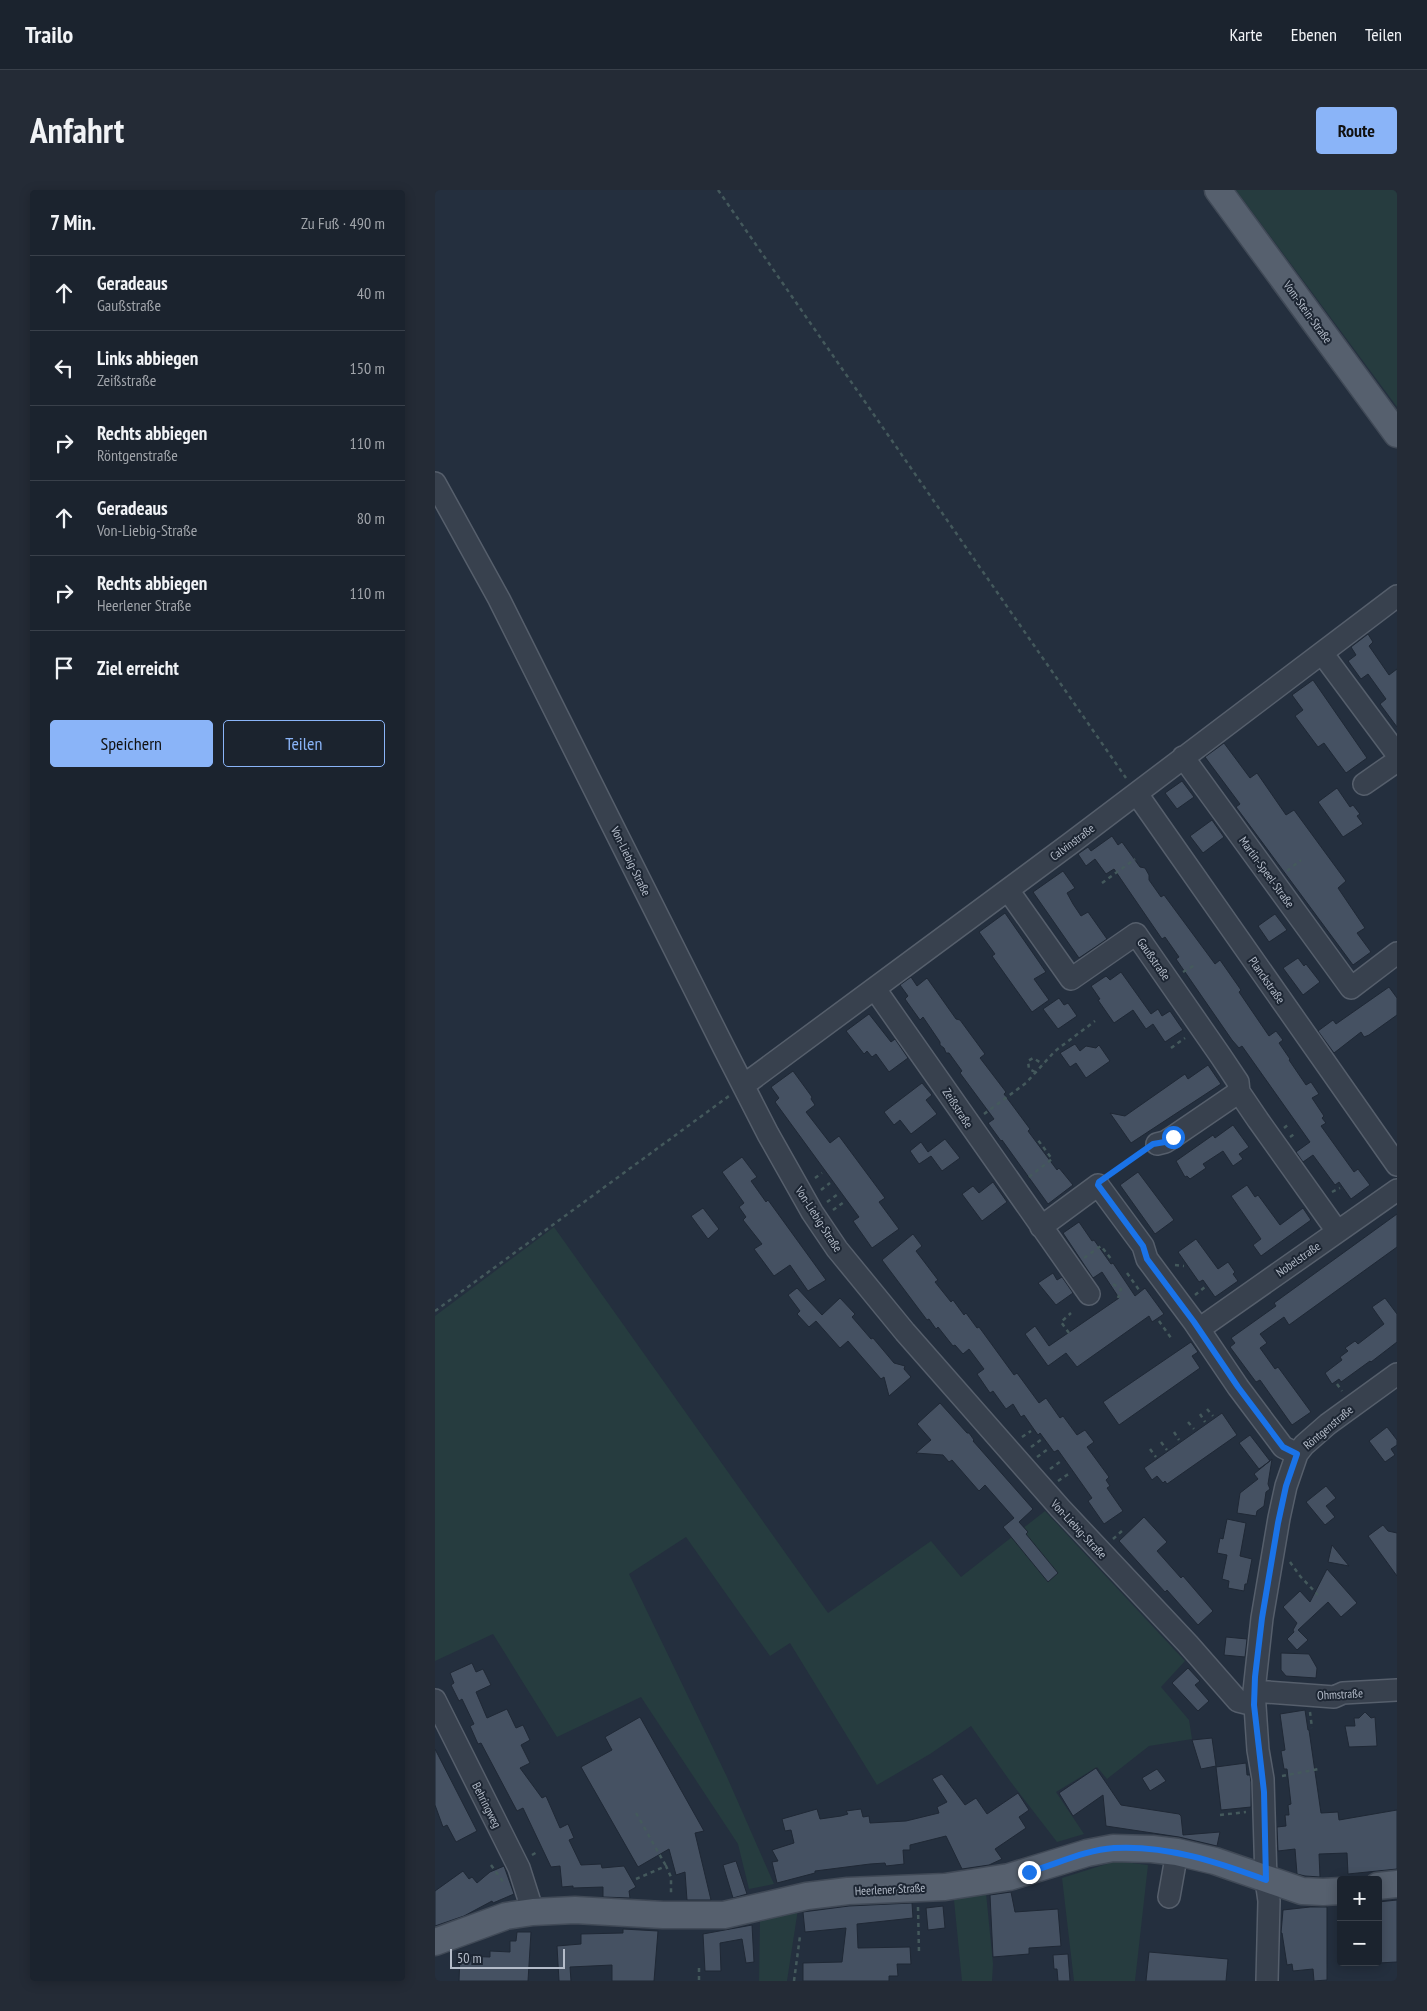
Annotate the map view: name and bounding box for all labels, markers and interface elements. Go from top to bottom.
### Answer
text: Trailo [25,19,73,50]
text: Karte [1229,23,1263,46]
text: Ebenen [1291,23,1337,46]
text: Teilen [1365,23,1402,46]
text: Anfahrt [30,107,124,153]
button: Route [1316,107,1397,154]
text: 7 Min. [50,209,96,236]
text: Zu Fuß · 490 m [301,213,385,233]
text: Geradeaus [97,271,168,295]
street label: Vom-Stein-Straße [1280,277,1336,346]
icon: ahead [50,279,78,307]
text: 40 m [357,283,385,303]
text: Gaußstraße [97,295,161,315]
text: Links abbiegen [97,346,198,370]
icon: left [50,354,78,382]
text: 150 m [350,358,385,378]
text: Zeißstraße [97,370,156,390]
text: Rechts abbiegen [97,421,207,445]
icon: right [50,429,78,457]
text: 110 m [350,433,385,453]
text: Röntgenstraße [97,445,178,465]
text: Geradeaus [97,496,168,520]
icon: ahead [50,504,78,532]
text: 80 m [357,508,385,528]
text: Von-Liebig-Straße [97,520,197,540]
text: Rechts abbiegen [97,571,207,595]
icon: right [50,579,78,607]
text: 110 m [350,583,385,603]
text: Heerlener Straße [97,595,191,615]
icon: arrive [50,654,78,682]
text: Ziel erreicht [97,656,179,680]
button: Speichern [50,720,213,767]
button: Teilen [223,720,385,767]
street label: Calvinstraße [1047,820,1097,864]
street label: Von-Liebig-Straße [607,823,654,898]
street label: Martin-Speel-Straße [1236,833,1298,911]
street label: Gaußstraße [1134,935,1174,983]
street label: Planckstraße [1246,954,1288,1006]
street label: Zeißstraße [940,1085,976,1131]
route start [1162,1126,1185,1149]
street label: Von-Liebig-Straße [792,1183,846,1255]
street label: Nobelstraße [1273,1238,1323,1280]
street label: Röntgenstraße [1300,1402,1356,1452]
street label: Von-Liebig-Straße [1047,1496,1110,1562]
street label: Ohmstraße [1317,1685,1363,1703]
street label: Behringweg [469,1780,505,1830]
route end [1018,1861,1041,1884]
map controls [1337,1876,1382,1966]
button: + [1337,1876,1382,1921]
street label: Heerlener Straße [854,1880,926,1898]
button: − [1337,1921,1382,1966]
scale bar [450,1946,565,1969]
text: 50 m [457,1949,482,1967]

